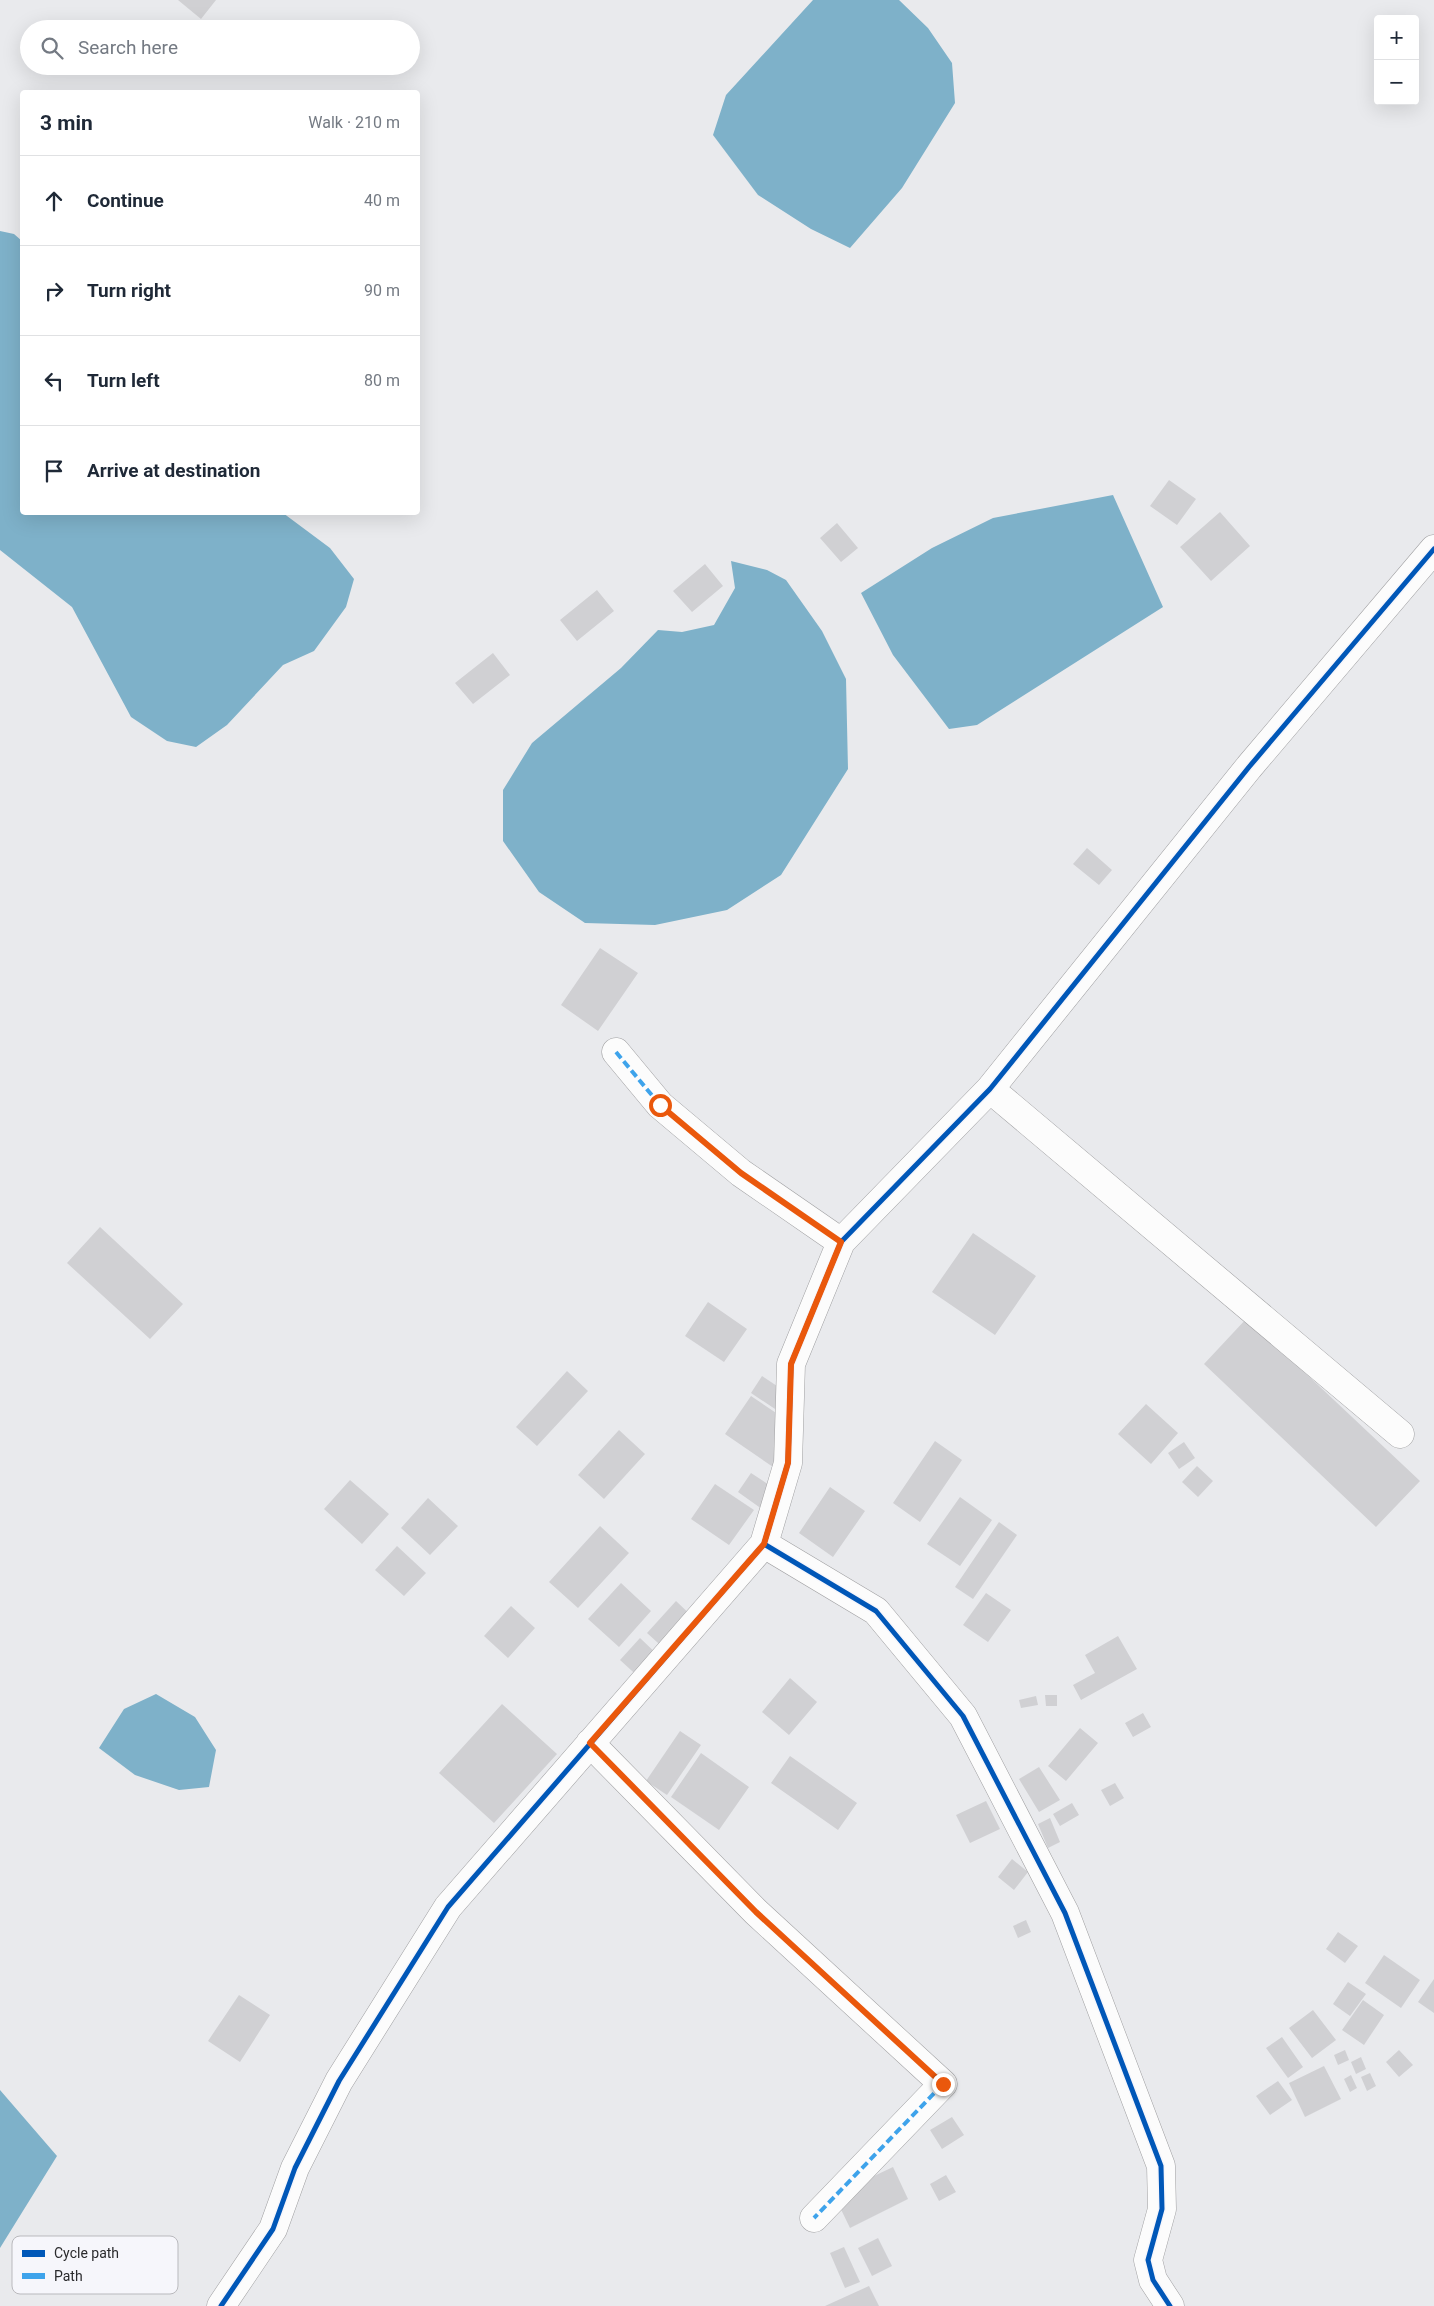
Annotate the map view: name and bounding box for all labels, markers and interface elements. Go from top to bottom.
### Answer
map controls [1374,15,1419,105]
button: + [1374,15,1419,60]
search box [20,20,420,75]
icon: search [38,34,66,62]
text: Search here [78,36,178,59]
button: − [1374,60,1419,105]
text: 3 min [40,111,93,135]
text: Walk · 210 m [308,113,400,132]
icon: ahead [40,187,68,215]
text: Continue [87,189,164,212]
text: 40 m [364,191,400,210]
icon: right [40,277,68,305]
text: Turn right [87,279,171,302]
text: 90 m [364,281,400,300]
icon: left [40,367,68,395]
text: Turn left [87,369,160,392]
text: 80 m [364,371,400,390]
icon: arrive [40,457,68,485]
text: Arrive at destination [87,459,260,482]
route start [649,1094,672,1117]
route end [932,2073,955,2096]
legend [12,2236,178,2294]
text: Cycle path [54,2245,119,2261]
text: Path [54,2268,83,2284]

